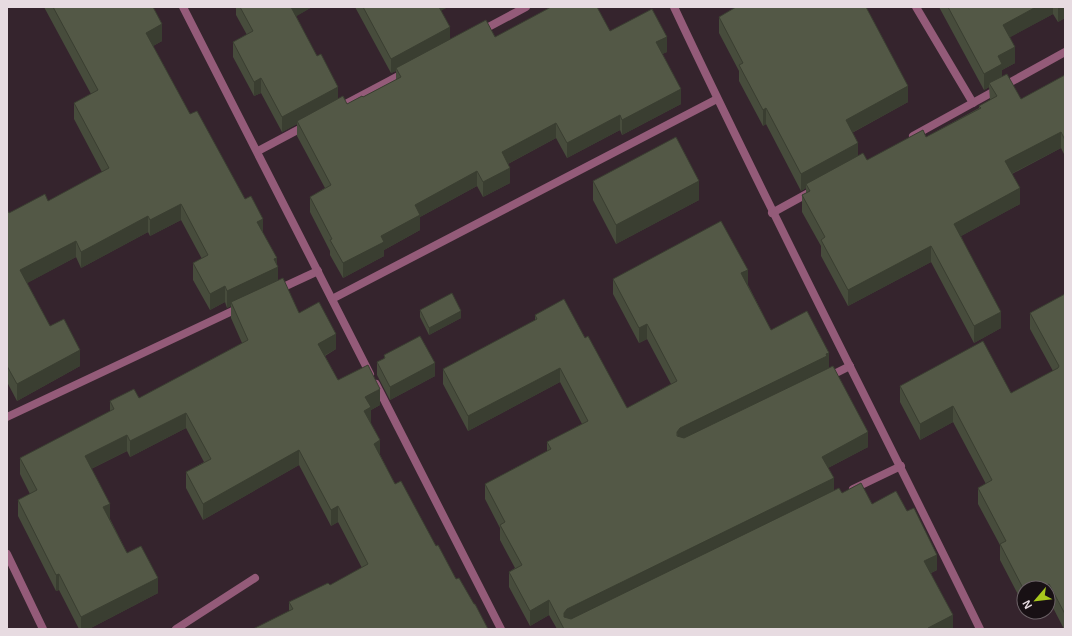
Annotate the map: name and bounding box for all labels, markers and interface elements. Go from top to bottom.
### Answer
north arrow [1016,580,1056,620]
text: N [1020,598,1034,611]

